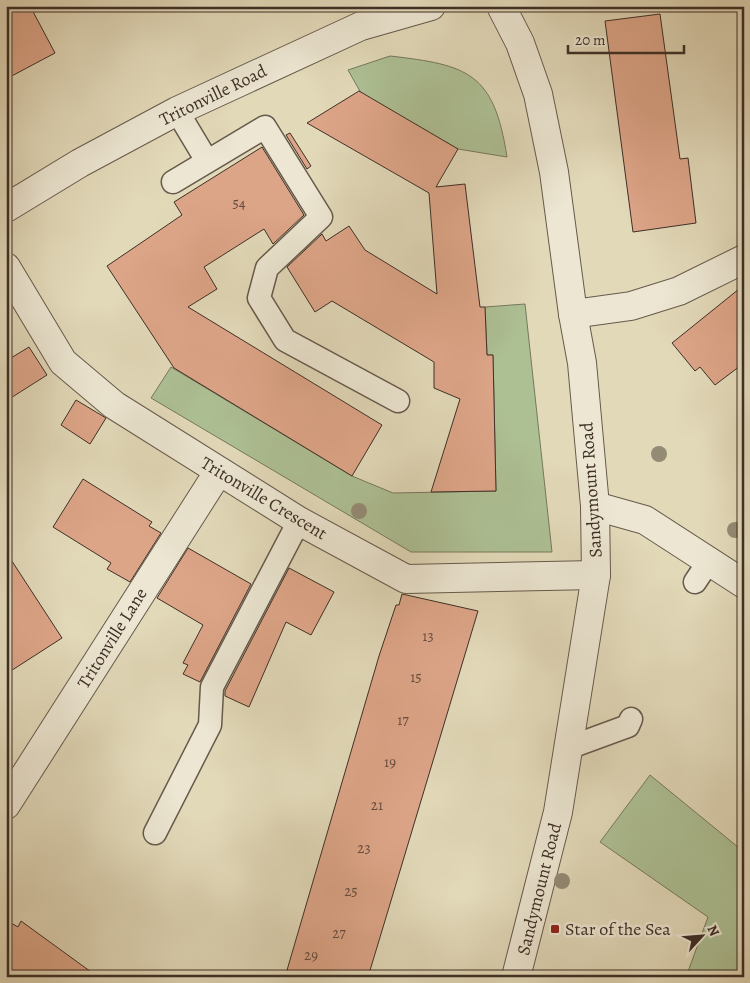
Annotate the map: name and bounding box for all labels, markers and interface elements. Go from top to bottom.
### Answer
scale bar [568,22,684,54]
text: 20 m [575,30,606,50]
street label: Tritonville Road [155,59,271,131]
house number: 54 [232,193,246,213]
street label: Sandymount Road [574,421,608,558]
street label: Tritonville Crescent [196,451,332,545]
street label: Tritonville Lane [71,583,153,693]
house number: 13 [422,626,434,646]
house number: 15 [410,667,422,687]
house number: 17 [397,710,409,730]
house number: 19 [384,752,396,772]
house number: 21 [371,795,383,815]
street label: Sandymount Road [511,820,567,958]
house number: 23 [357,838,371,858]
house number: 25 [344,881,358,901]
north arrow [678,910,728,960]
place label: Star of the Sea [565,917,671,941]
text: N [702,922,724,939]
house number: 27 [332,923,346,943]
marker: Star of the Sea [549,923,561,935]
house number: 29 [304,945,318,965]

